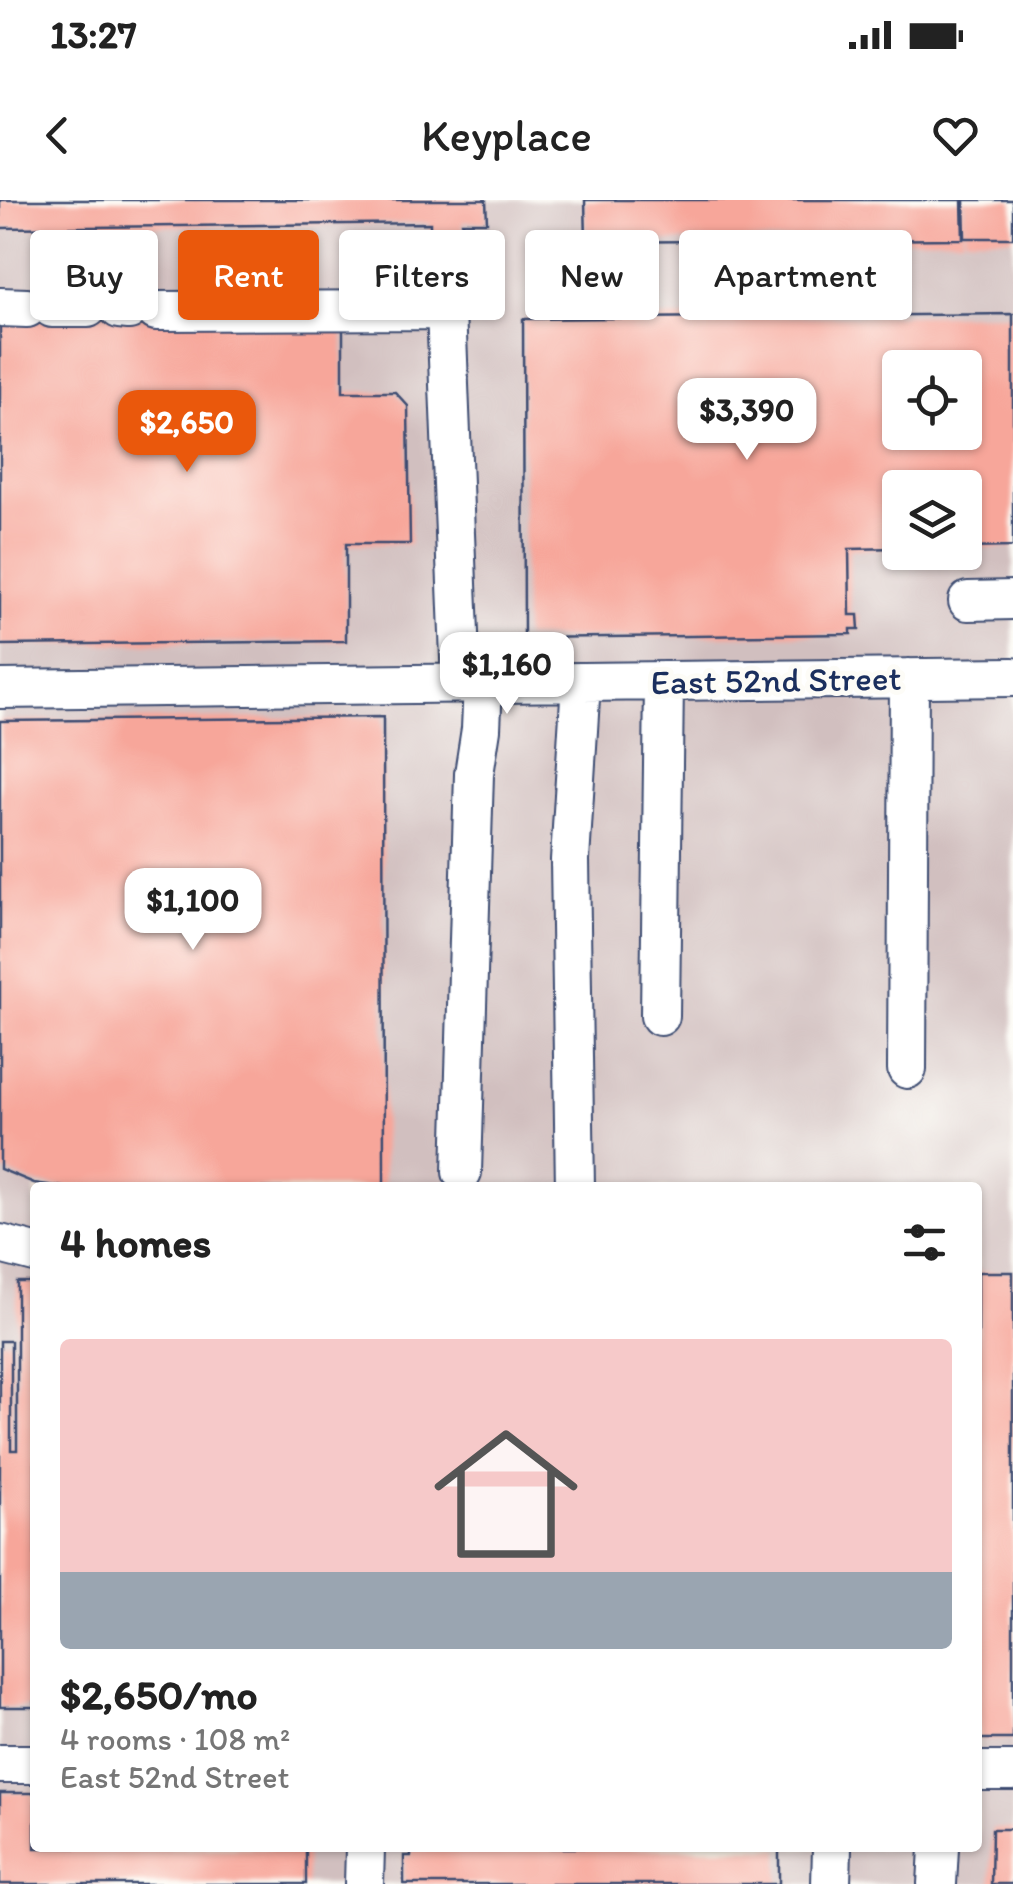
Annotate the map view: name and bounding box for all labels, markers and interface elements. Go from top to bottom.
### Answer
text: 13:27 [50,12,137,58]
icon: back [30,108,85,163]
text: Keyplace [421,108,592,162]
icon: heart [928,108,983,163]
chip: Buy [30,230,158,320]
chip: Rent [178,230,319,320]
chip: Filters [339,230,505,320]
chip: New [525,230,659,320]
chip: Apartment [679,230,912,320]
map controls [882,350,982,570]
button: locate [882,350,982,450]
pin: $3,390 [666,378,828,463]
pin: $2,650 [106,390,268,475]
text: $3,390 [699,391,795,429]
text: $2,650 [140,403,234,441]
button: layers [882,470,982,570]
pin: $1,160 [426,632,588,717]
text: $1,160 [462,645,552,683]
street label: East 52nd Street [650,657,902,703]
pin: $1,100 [112,868,274,953]
text: $1,100 [147,881,239,919]
icon: filters [897,1215,952,1270]
text: 4 homes [60,1217,211,1268]
icon: home [416,1404,596,1584]
text: $2,650/mo [60,1669,258,1720]
text: 4 rooms · 108 m² [60,1720,290,1758]
text: East 52nd Street [60,1758,290,1796]

